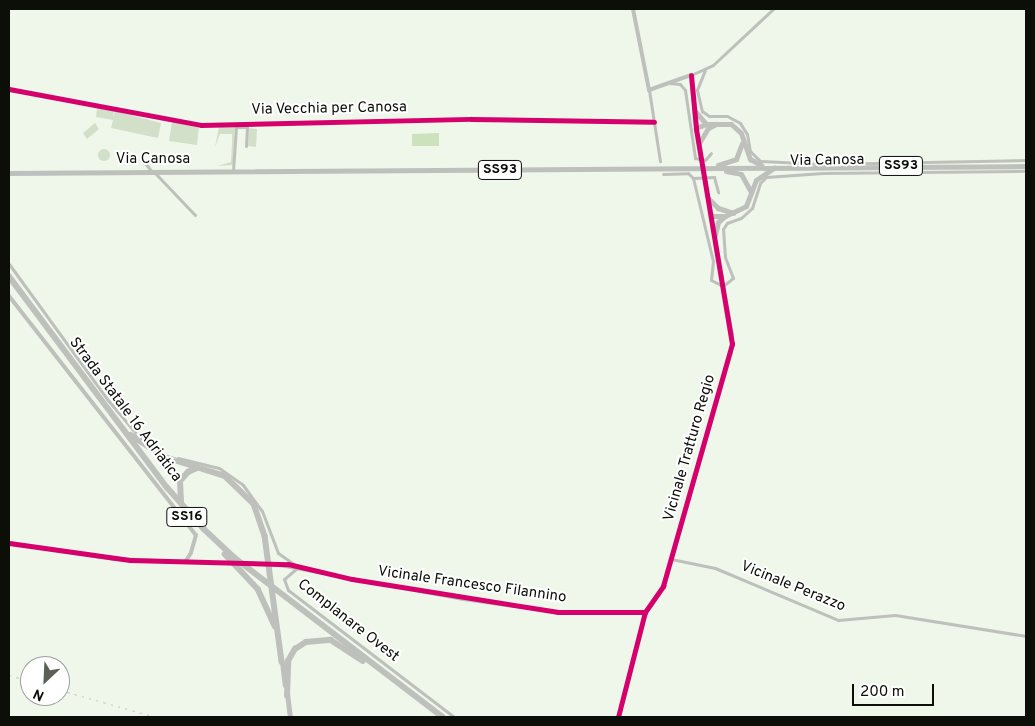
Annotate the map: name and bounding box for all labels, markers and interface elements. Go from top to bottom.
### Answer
street label: Via Vecchia per Canosa [251,99,407,119]
street label: Via Canosa [116,151,190,169]
street label: Via Canosa [790,151,864,171]
road number: SS93 [878,154,924,178]
road number: SS93 [478,158,522,182]
street label: Strada Statale 16 Adriatica [65,334,185,486]
street label: Vicinale Tratturo Regio [660,372,720,524]
road number: SS16 [166,506,208,528]
street label: Vicinale Perazzo [738,558,848,616]
street label: Vicinale Francesco Filannino [376,563,568,607]
street label: Complanare Ovest [294,576,402,666]
north arrow [20,656,70,706]
scale bar [855,674,938,706]
text: 200 m [860,683,905,702]
text: N [31,684,47,704]

